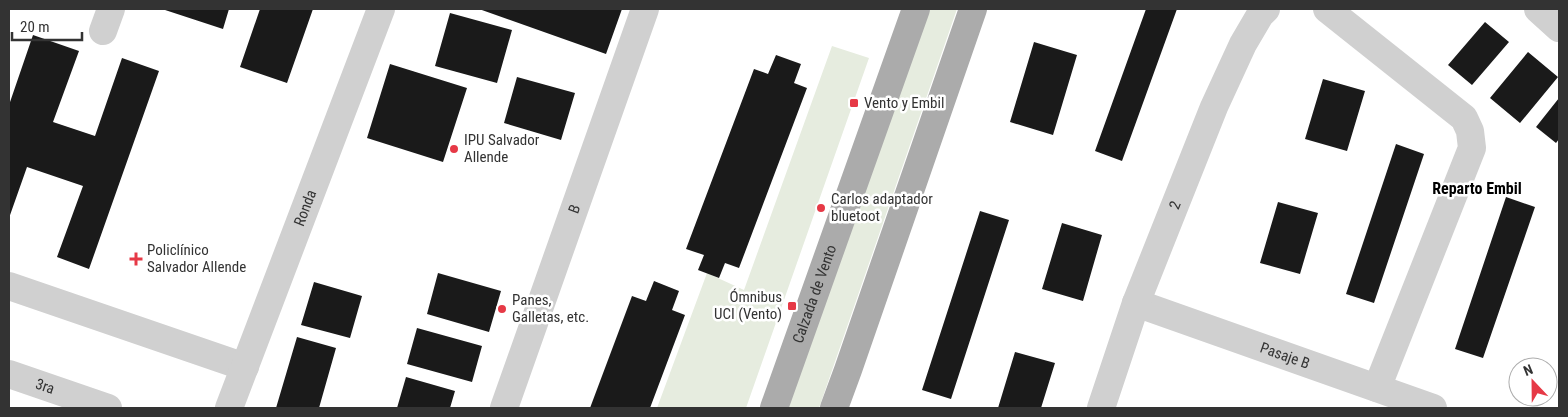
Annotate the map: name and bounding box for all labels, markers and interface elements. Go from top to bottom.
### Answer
scale bar [12,10,82,42]
text: 20 m [20,18,50,36]
place label: Vento y Embil [864,94,944,112]
marker: Vento y Embil [848,97,860,109]
place label: IPU Salvador Allende [464,131,540,166]
marker: IPU Salvador Allende [448,143,460,155]
district label: Reparto Embil [1432,179,1522,198]
street label: Ronda [290,187,320,229]
place label: Carlos adaptador bluetoot [831,190,933,225]
street label: 2 [1165,198,1185,212]
street label: B [564,202,584,216]
marker: Carlos adaptador bluetoot [815,202,827,214]
place label: Policlínico Salvador Allende [147,241,246,276]
street label: Calzada de Vento [789,242,840,346]
marker: Policlínico Salvador Allende [129,252,143,266]
place label: Ómnibus UCI (Vento) [714,288,782,323]
place label: Panes, Galletas, etc. [512,291,589,326]
marker: Ómnibus UCI (Vento) [786,300,798,312]
marker: Panes, Galletas, etc. [496,303,508,315]
street label: Pasaje B [1258,339,1312,373]
north arrow [1508,357,1558,407]
text: N [1521,361,1535,379]
street label: 3ra [33,375,57,398]

